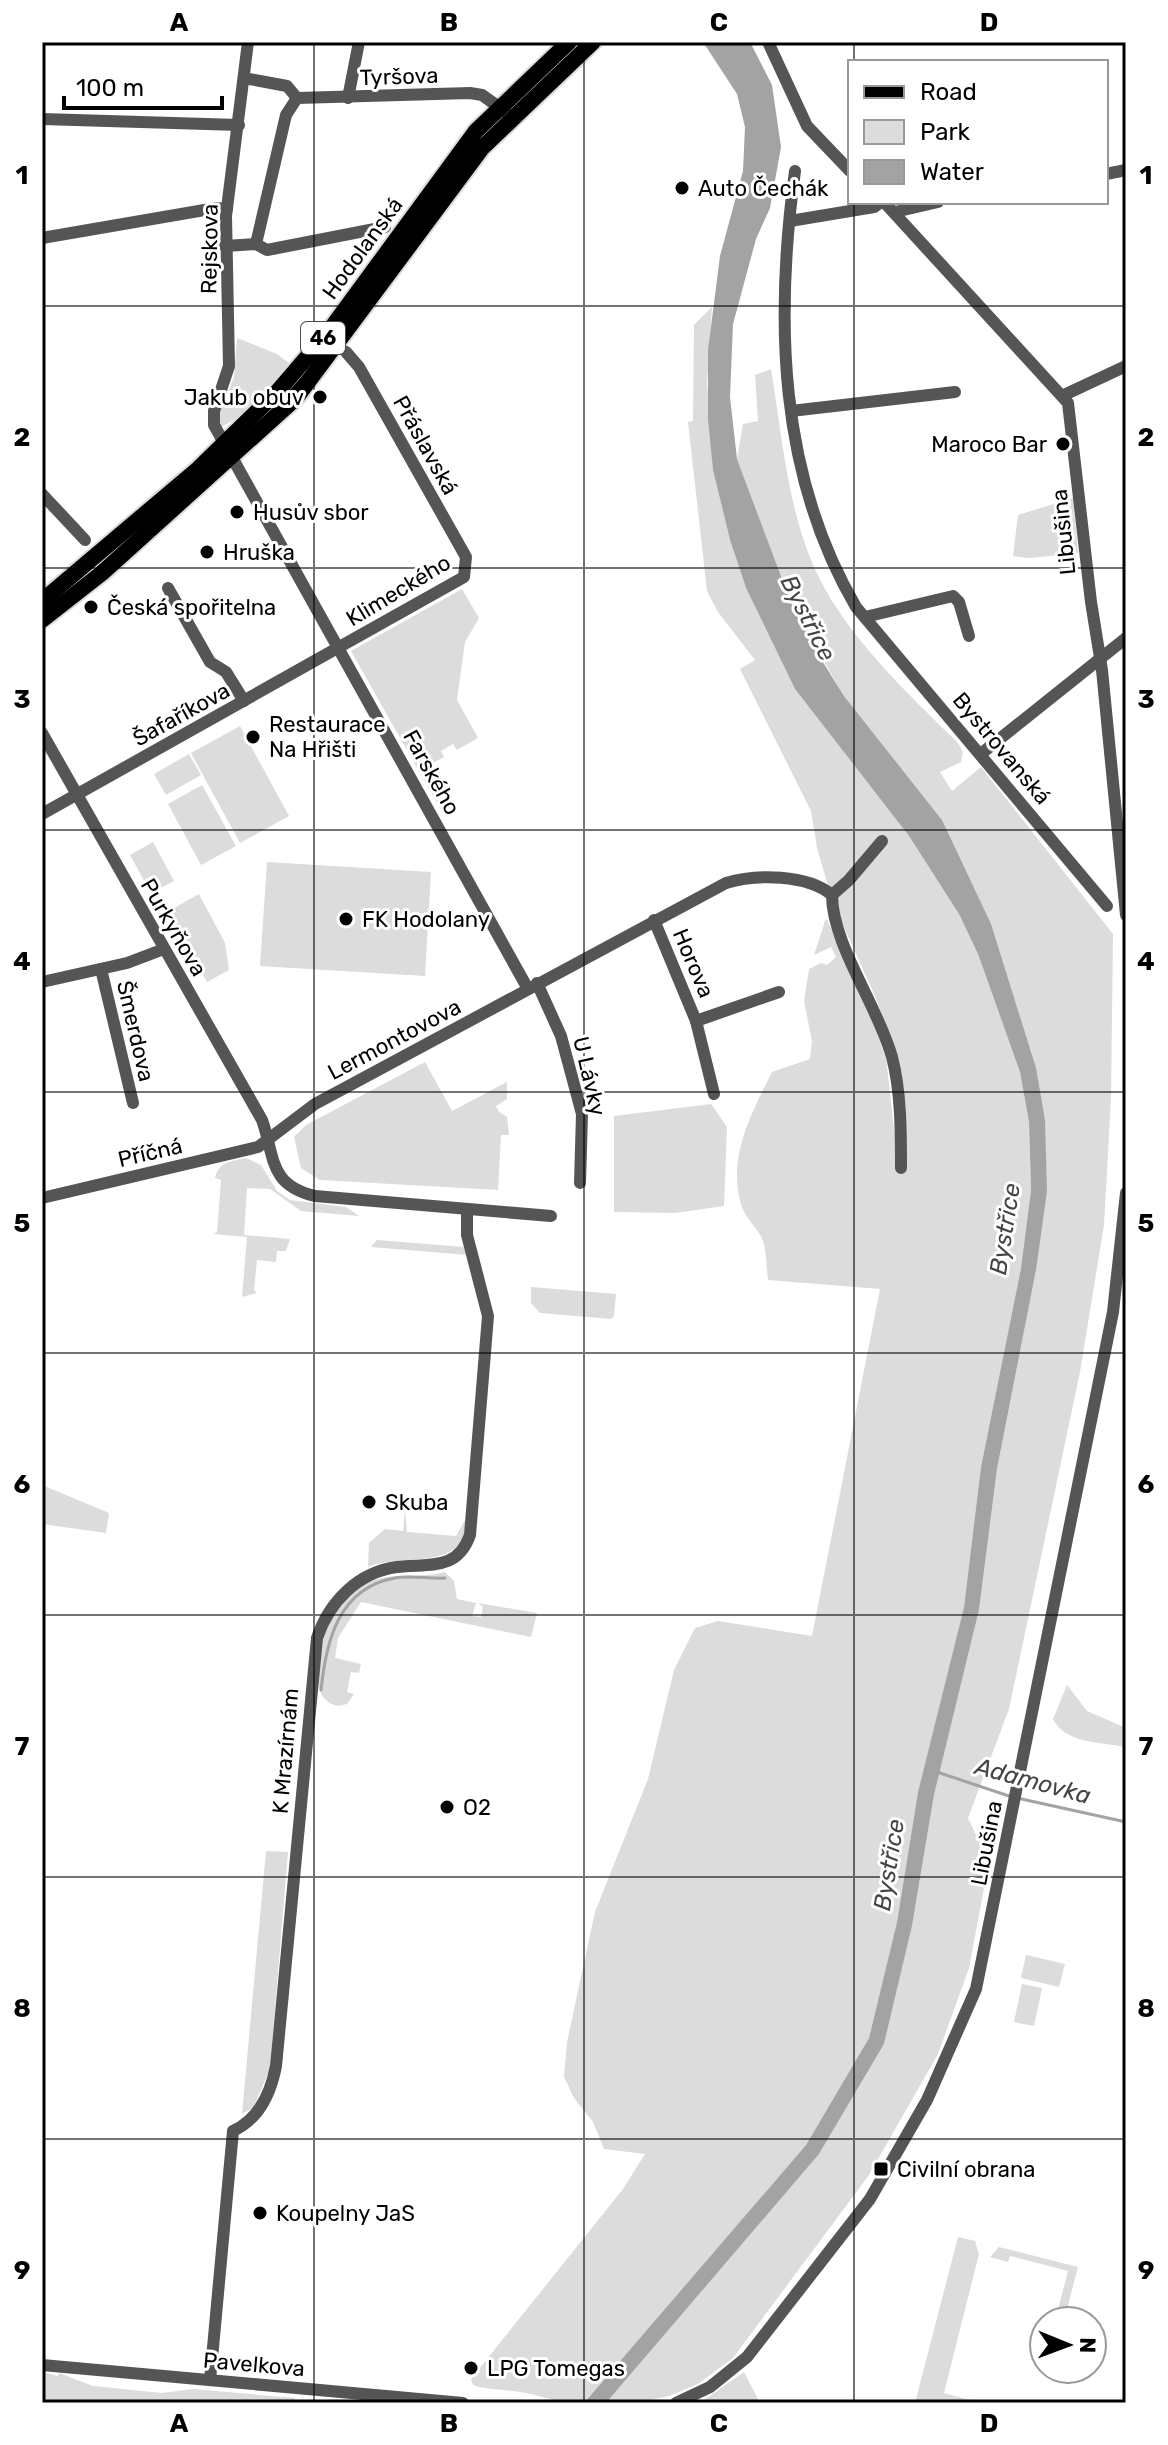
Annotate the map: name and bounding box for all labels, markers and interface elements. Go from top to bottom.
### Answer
text: A [170,7,189,38]
text: B [440,7,458,38]
text: C [710,7,728,38]
text: D [980,7,998,38]
scale bar [64,60,222,110]
legend [848,60,1108,204]
street label: Tyršova [359,62,439,91]
text: 100 m [76,74,144,102]
text: Road [920,78,977,106]
text: Park [920,118,971,146]
text: Water [920,158,984,186]
text: 1 [16,160,28,191]
text: 1 [1140,160,1152,191]
place label: Auto Čechák [698,175,829,202]
marker: Auto Čechák [673,179,691,197]
street label: Hodolanská [316,192,408,305]
street label: Rejskova [195,204,224,294]
road number: 46 [301,322,345,354]
place label: Jakub obuv [184,384,304,411]
marker: Jakub obuv [311,388,329,406]
street label: Přáslavská [387,391,464,500]
text: 2 [14,422,30,453]
text: 2 [1138,422,1154,453]
place label: Maroco Bar [931,431,1048,458]
marker: Maroco Bar [1054,435,1072,453]
street label: Libušina [1046,488,1081,576]
place label: Husův sbor [253,499,369,526]
marker: Husův sbor [228,503,246,521]
place label: Hruška [223,539,295,566]
marker: Hruška [198,543,216,561]
street label: Klimeckého [341,549,455,632]
water label: Bystřice [775,571,841,665]
place label: Česká spořitelna [107,594,276,621]
marker: Česká spořitelna [82,598,100,616]
street label: Šafaříkova [128,677,235,752]
text: 3 [13,684,31,715]
text: 3 [1137,684,1155,715]
street label: Bystrovanská [947,687,1056,810]
place label: Restaurace Na Hřišti [269,711,386,763]
street label: Farského [397,725,466,820]
marker: Restaurace Na Hřišti [244,728,262,746]
street label: Purkyňova [135,873,212,981]
place label: FK Hodolany [362,906,490,933]
marker: FK Hodolany [337,910,355,928]
street label: Horova [667,925,720,1002]
text: 4 [13,946,31,977]
text: 4 [1137,946,1155,977]
street label: Šmerdova [111,978,160,1084]
street label: Lermontovova [323,993,465,1086]
street label: U Lávky [567,1034,612,1119]
street label: Příčná [115,1132,185,1173]
water label: Bystřice [984,1181,1026,1277]
text: 5 [14,1208,30,1239]
text: 5 [1138,1208,1154,1239]
text: 6 [14,1469,31,1500]
text: 6 [1138,1469,1155,1500]
place label: Skuba [385,1489,449,1516]
marker: Skuba [360,1493,378,1511]
street label: K Mrazírnám [267,1687,304,1815]
text: 7 [15,1731,30,1762]
text: 7 [1139,1731,1154,1762]
water label: Adamovka [970,1752,1094,1810]
place label: O2 [463,1794,491,1821]
marker: O2 [438,1798,456,1816]
street label: Libušina [965,1798,1008,1888]
water label: Bystřice [868,1817,910,1913]
text: 8 [13,1993,31,2024]
text: 8 [1137,1993,1155,2024]
place label: Civilní obrana [897,2156,1035,2183]
marker: Civilní obrana [872,2160,890,2178]
place label: Koupelny JaS [276,2200,415,2227]
marker: Koupelny JaS [251,2204,269,2222]
text: 9 [14,2255,30,2286]
text: 9 [1138,2255,1154,2286]
north arrow [1028,2305,1108,2385]
text: N [1074,2337,1101,2353]
street label: Pavelkova [202,2347,306,2382]
place label: LPG Tomegas [487,2355,625,2382]
marker: LPG Tomegas [462,2359,480,2377]
text: A [170,2408,189,2439]
text: B [440,2408,458,2439]
text: C [710,2408,728,2439]
text: D [980,2408,998,2439]

